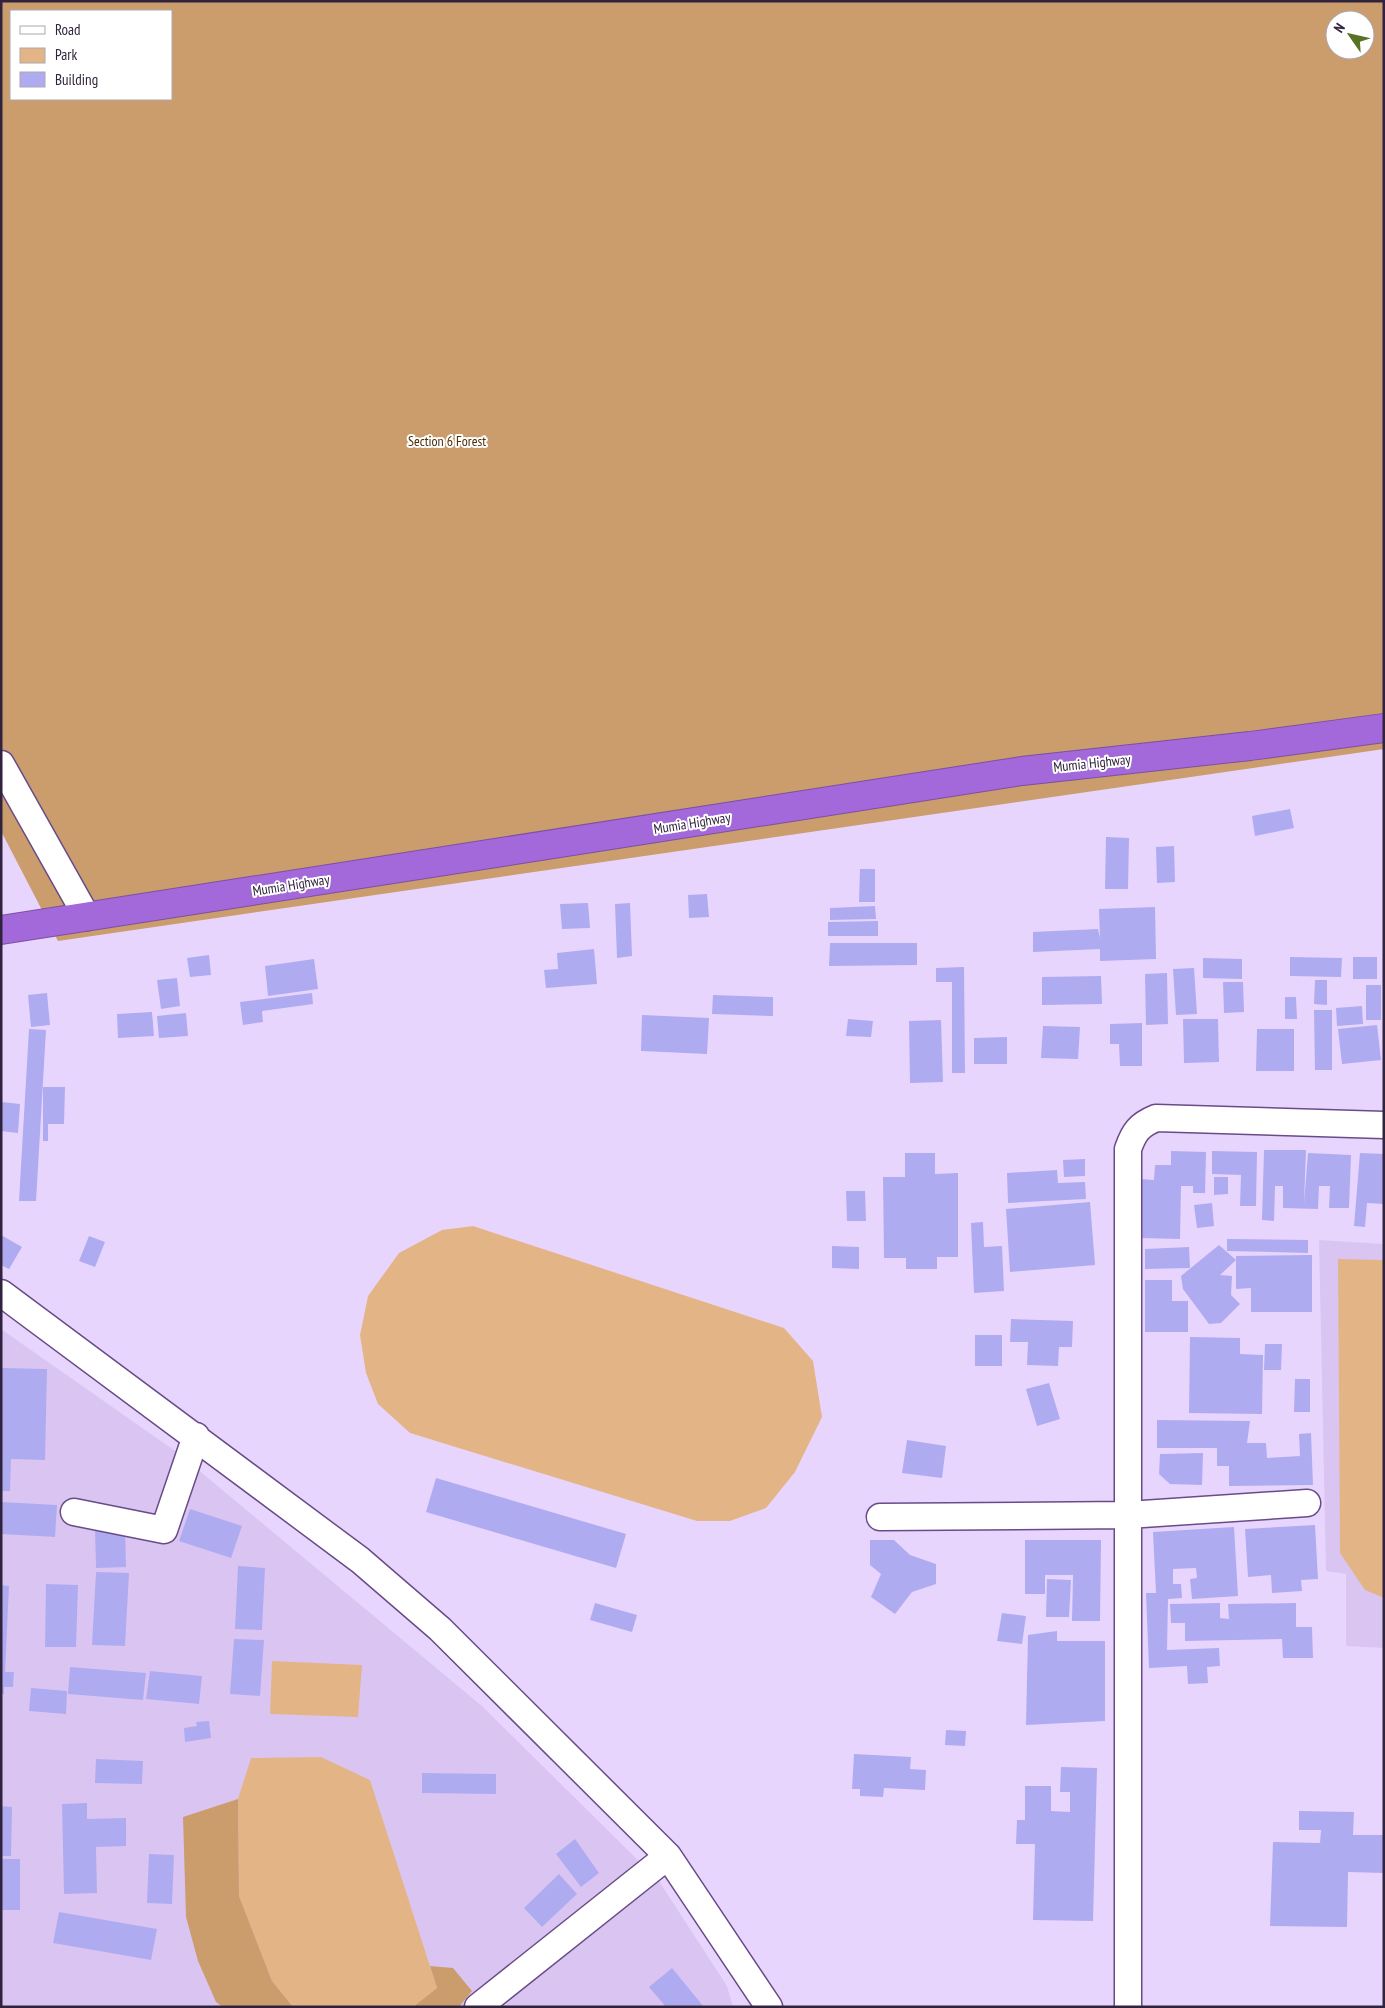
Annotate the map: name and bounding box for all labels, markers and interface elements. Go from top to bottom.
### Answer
legend [10,10,172,100]
north arrow [1325,10,1375,60]
text: Road [55,20,81,39]
text: N [1330,20,1349,36]
text: Park [55,45,77,64]
text: Building [55,70,98,89]
park label: Section 6 Forest [408,432,486,450]
street label: Mumia Highway [1052,750,1132,776]
street label: Mumia Highway [652,808,732,838]
street label: Mumia Highway [251,870,331,900]

